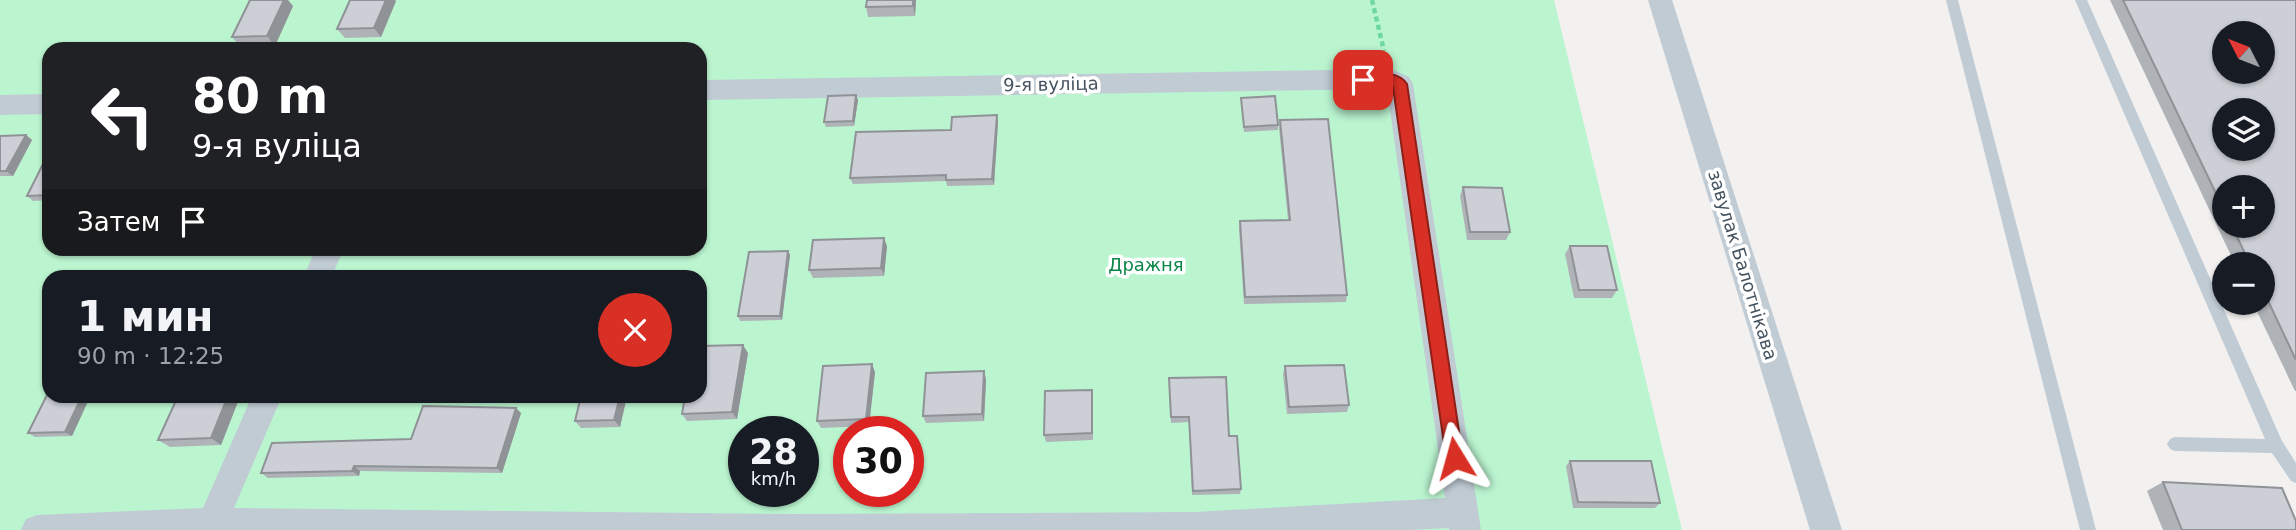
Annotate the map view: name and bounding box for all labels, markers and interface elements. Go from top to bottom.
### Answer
north arrow [2212,21,2275,84]
map controls [2212,21,2275,315]
pin [1333,50,1393,110]
icon: arrive [1344,61,1382,99]
text: 80 m [192,68,328,125]
icon: left [77,70,168,161]
street label: 9-я вуліца [1003,73,1099,95]
button: layers [2212,98,2275,161]
text: 9-я вуліца [192,127,362,165]
street label: завулак Балотнікава [1704,167,1782,363]
button: + [2212,175,2275,238]
icon: arrive [174,203,212,241]
text: Затем [77,207,160,237]
button: − [2212,252,2275,315]
park label: Дражня [1108,254,1184,275]
text: 1 мин [77,292,214,341]
button: close [598,293,672,367]
text: 90 m · 12:25 [77,343,224,369]
speed limit sign: 30 [833,416,924,507]
position arrow [1418,421,1492,495]
text: 28 [749,432,798,472]
text: km/h [751,468,796,489]

